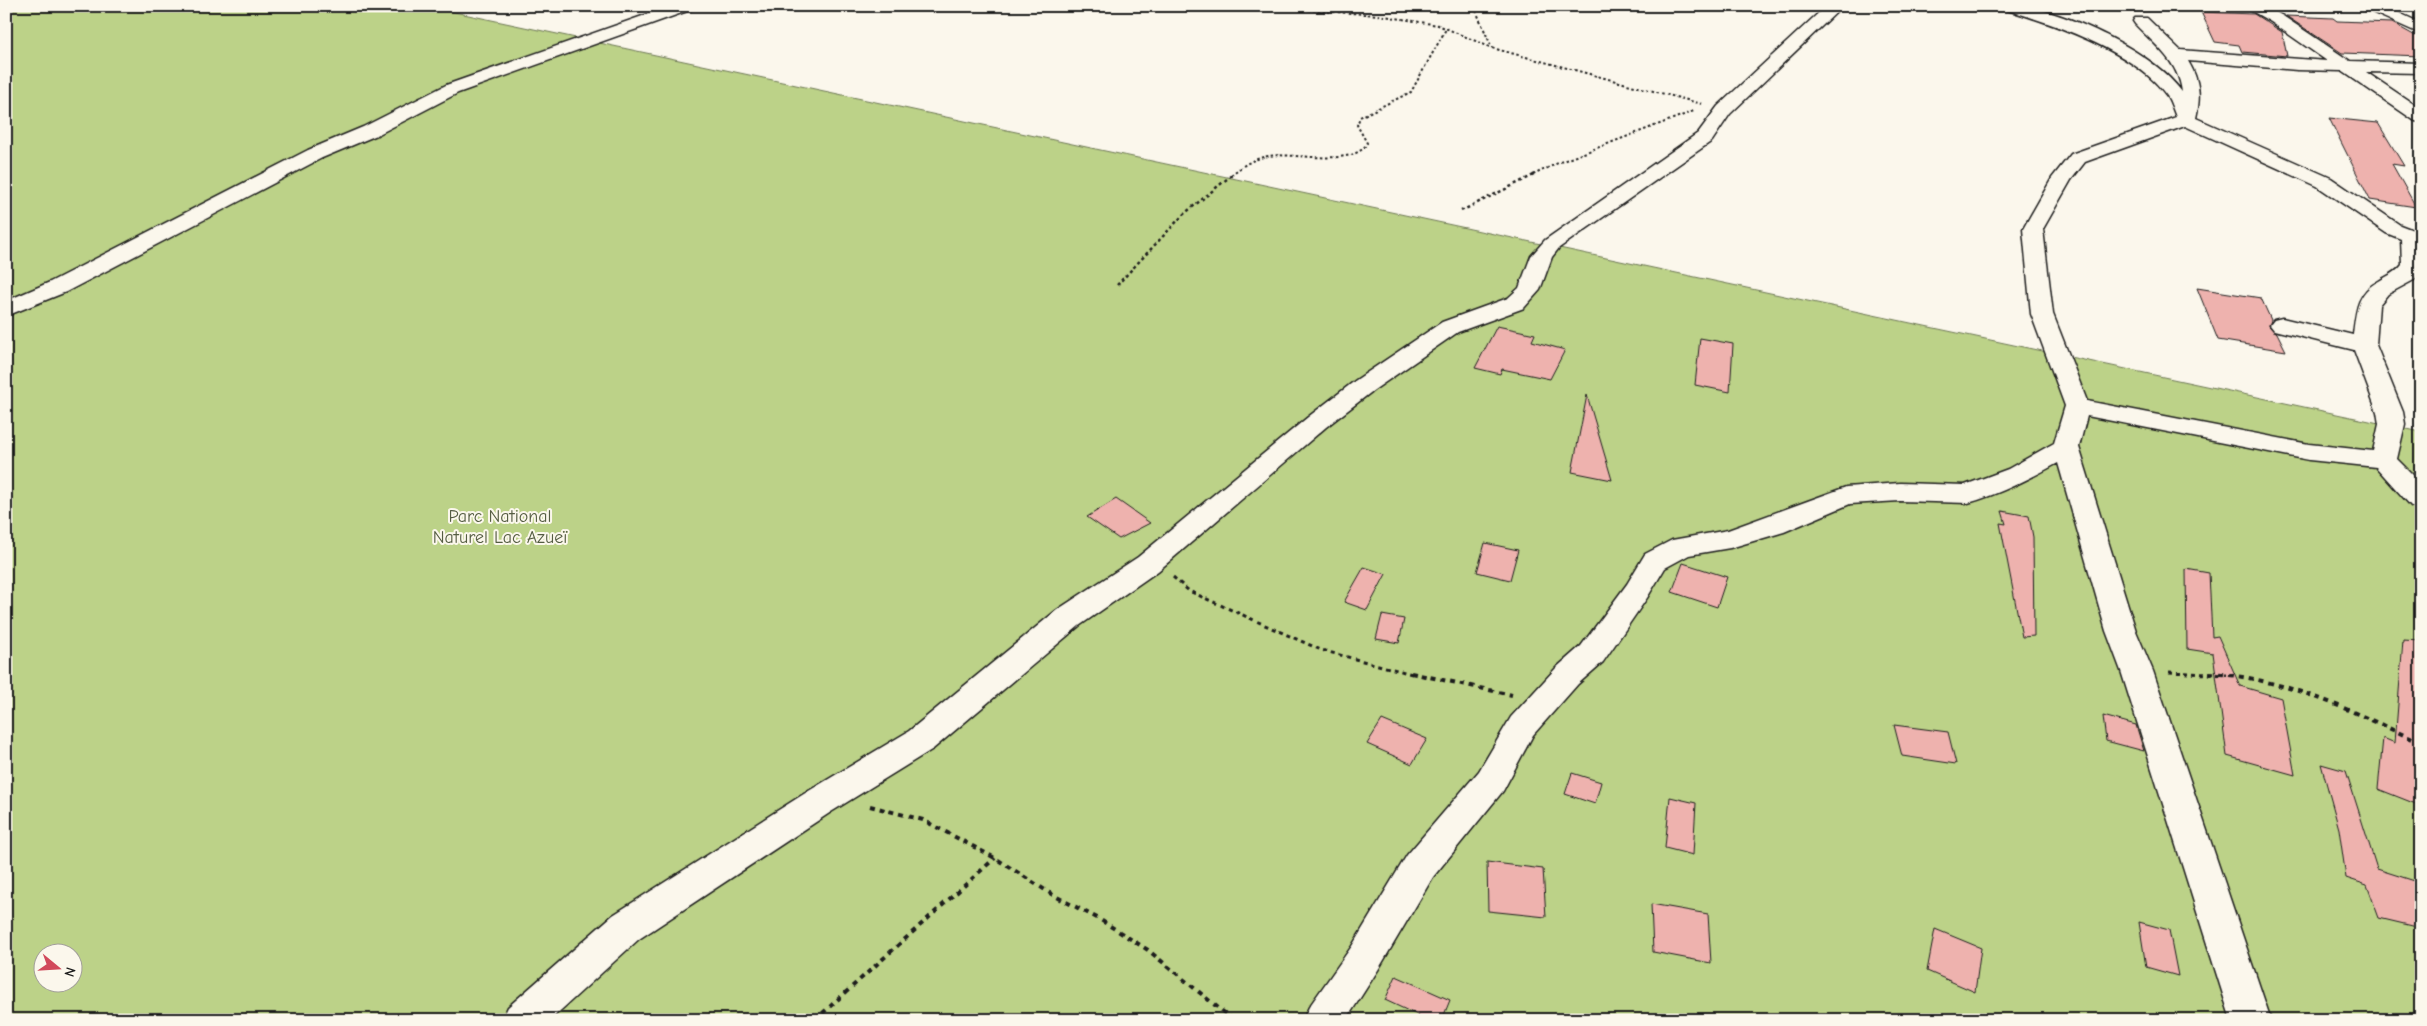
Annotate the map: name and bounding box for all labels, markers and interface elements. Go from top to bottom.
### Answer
park label: Parc National Naturel Lac Azueï [433,506,568,548]
north arrow [32,944,82,994]
text: N [60,965,79,979]

